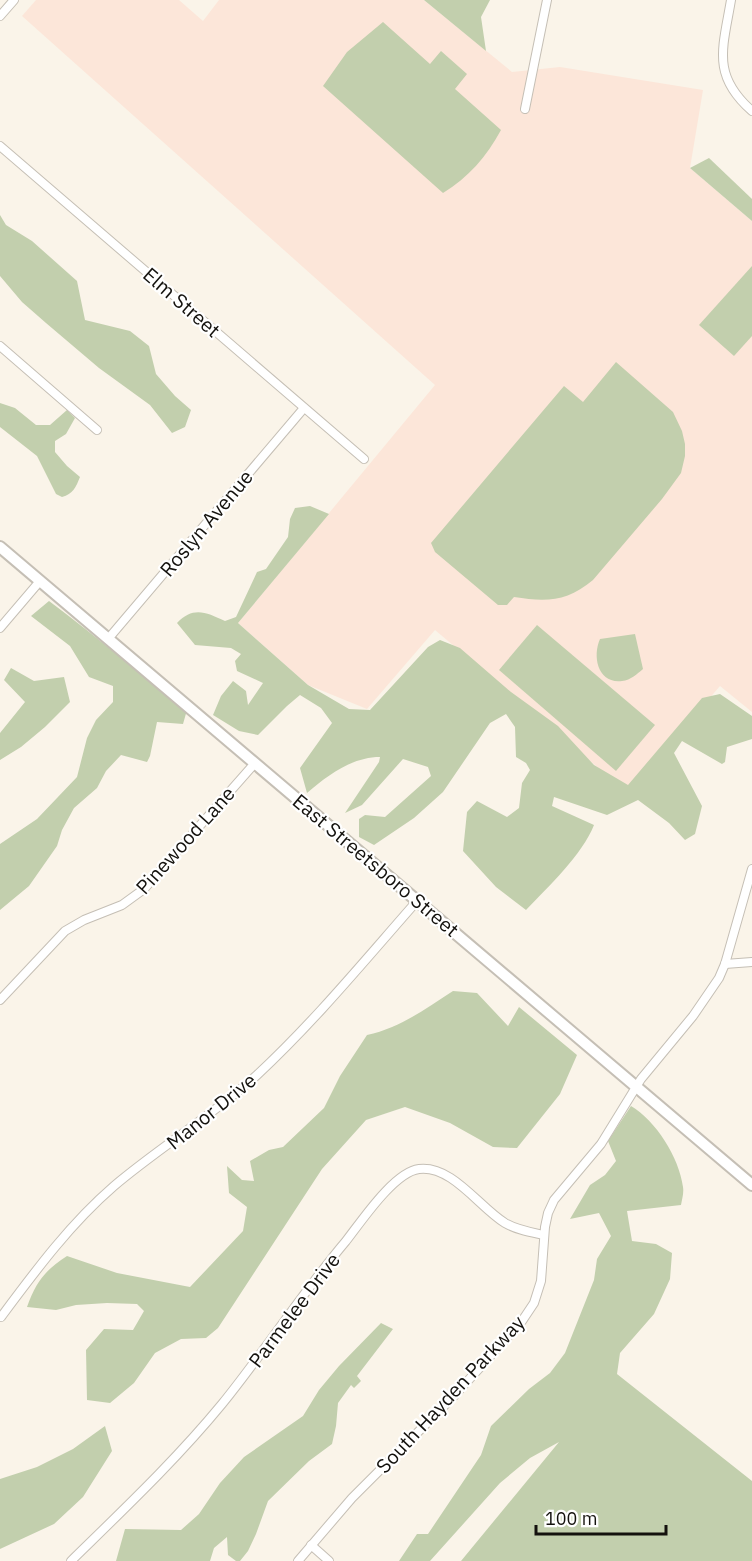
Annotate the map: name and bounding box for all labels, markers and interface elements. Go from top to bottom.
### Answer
street label: Elm Street [138,261,226,343]
street label: Roslyn Avenue [153,464,259,582]
street label: Pinewood Lane [129,780,241,900]
street label: East Streetsboro Street [287,787,465,943]
street label: Manor Drive [161,1067,261,1155]
street label: Parmelee Drive [242,1247,346,1373]
street label: South Hayden Parkway [370,1309,530,1479]
scale bar [536,1498,666,1536]
text: 100 m [545,1507,597,1530]

